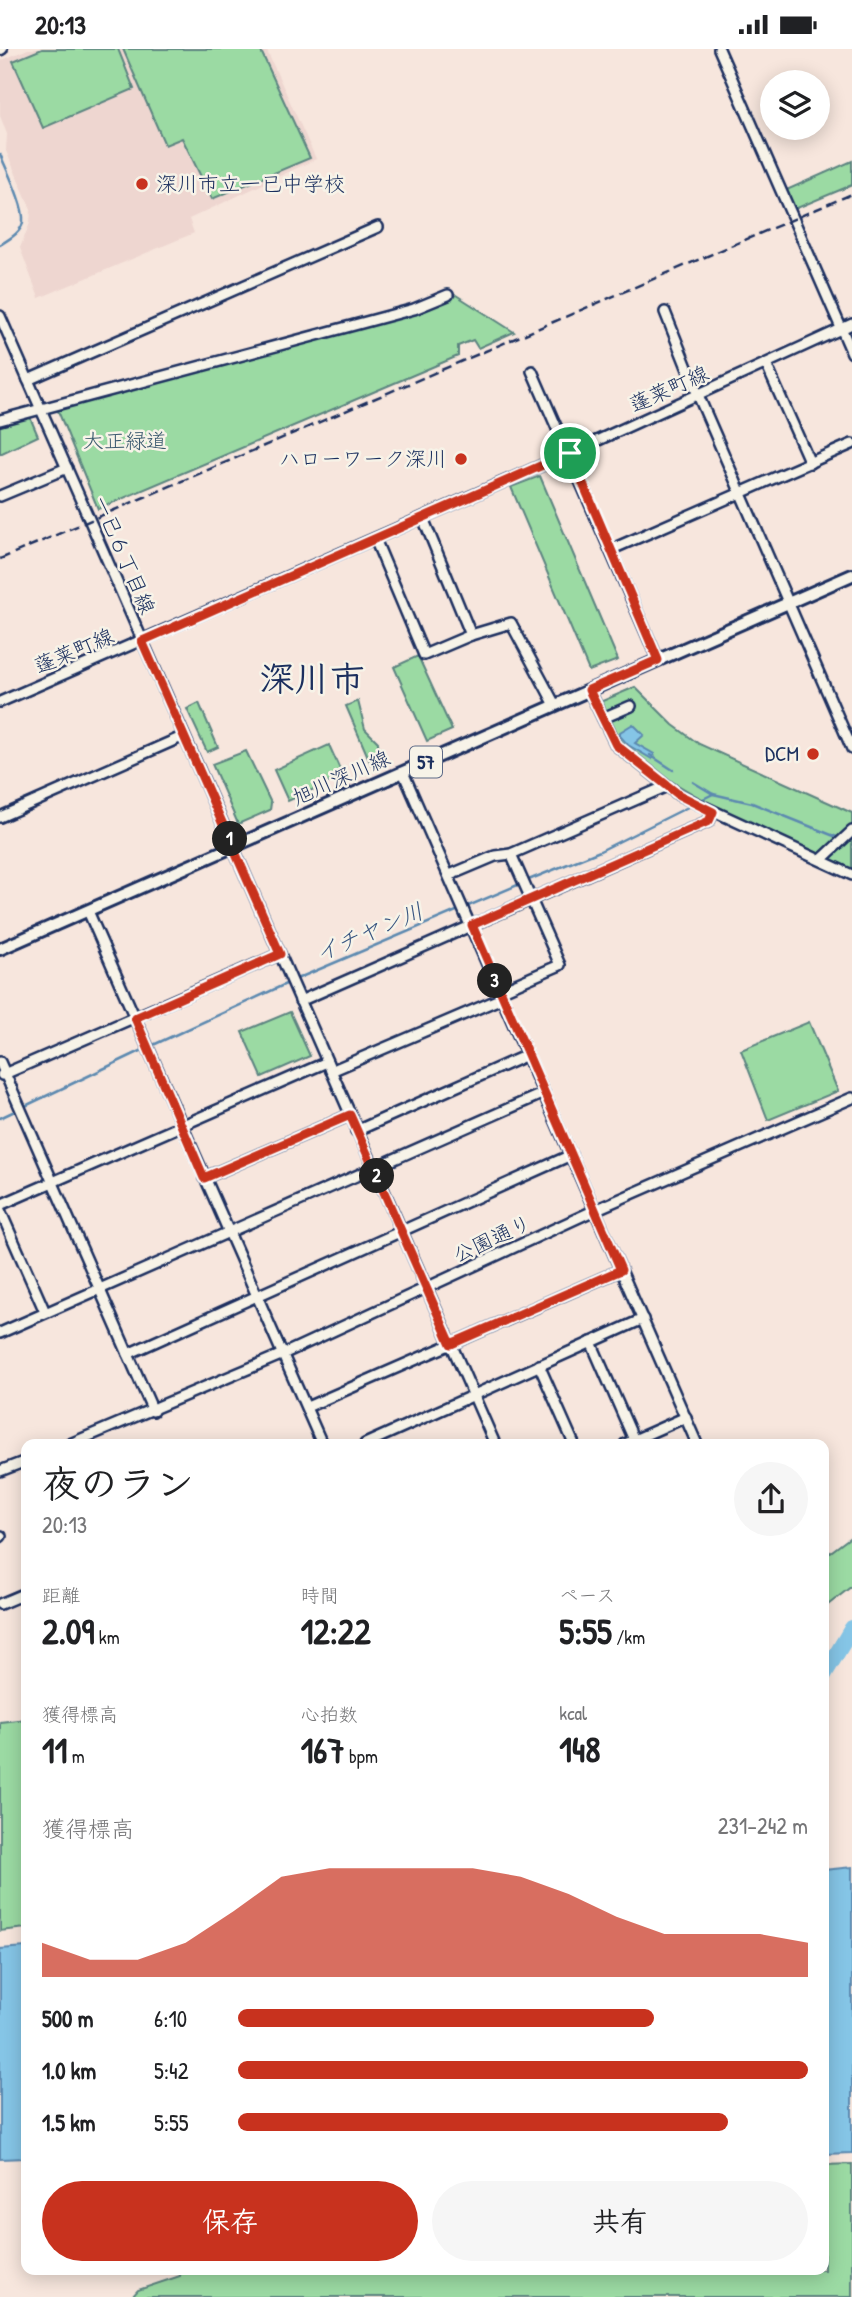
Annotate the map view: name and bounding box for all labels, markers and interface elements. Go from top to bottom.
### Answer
text: 20:13 [35,7,86,42]
map controls [760,70,830,140]
button: layers [760,70,830,140]
place label: 深川市立一已中学校 [156,169,345,198]
marker: 深川市立一已中学校 [134,176,150,192]
street label: 蓬莱町線 [625,358,713,419]
pin [540,423,600,483]
park label: 大正緑道 [83,426,167,455]
icon: arrive [551,434,589,472]
place label: ハローワーク深川 [279,444,447,473]
marker: ハローワーク深川 [453,451,469,467]
street label: 一已６丁目線 [86,491,162,618]
street label: 蓬莱町線 [29,621,118,680]
district label: 深川市 [259,655,365,702]
place label: DCM [765,739,799,768]
street label: 旭川深川線 [287,743,395,812]
marker: DCM [805,746,821,762]
road number: 57 [410,747,442,777]
pin: 1 [212,821,247,857]
text: 1 [226,825,233,851]
water label: イチヤン川 [310,895,428,968]
pin: 3 [477,963,512,999]
text: 3 [490,967,499,993]
pin: 2 [360,1159,394,1193]
text: 2 [372,1162,381,1188]
street label: 公園通り [448,1208,536,1269]
text: 夜のラン [42,1457,194,1509]
button: share [734,1462,808,1536]
text: 20:13 [42,1509,87,1540]
text: 距離 [42,1582,80,1608]
text: 時間 [301,1582,339,1608]
text: ペース [559,1582,615,1608]
text: 2.09 [42,1608,94,1655]
text: 12:22 [301,1608,371,1655]
text: 5:55 [559,1608,612,1655]
text: km [94,1624,120,1650]
text: /km [612,1624,645,1650]
text: kcal [559,1700,587,1726]
text: 獲得標高 [42,1701,118,1727]
text: 心拍数 [301,1701,358,1727]
text: 148 [559,1726,600,1773]
text: 11 [42,1727,67,1774]
text: 167 [301,1727,345,1774]
text: m [67,1743,85,1769]
text: bpm [345,1743,378,1769]
text: 231–242 m [718,1810,808,1841]
text: 獲得標高 [42,1813,134,1844]
text: 500 m [42,2003,93,2034]
text: 6:10 [154,2003,187,2034]
text: 1.0 km [42,2055,96,2086]
text: 5:42 [154,2055,188,2086]
text: 1.5 km [42,2107,95,2138]
text: 5:55 [154,2107,189,2138]
button: 保存 [42,2181,418,2261]
button: 共有 [432,2181,808,2261]

